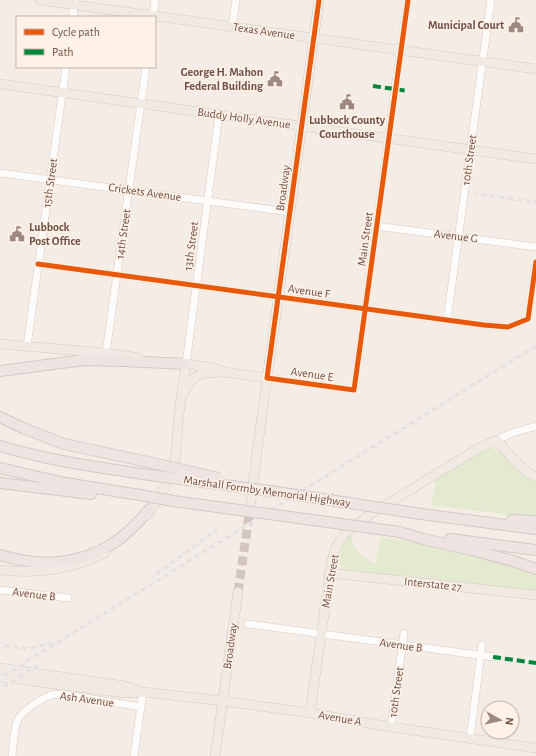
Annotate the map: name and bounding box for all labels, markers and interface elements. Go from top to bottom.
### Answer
legend [16,16,156,68]
public building icon: Municipal Court [507,16,525,34]
place label: Municipal Court [428,19,504,31]
street label: Texas Avenue [232,21,296,41]
text: Cycle path [52,26,100,39]
text: Path [52,46,74,58]
place label: George H. Mahon Federal Building [181,66,264,92]
public building icon: George H. Mahon Federal Building [266,70,284,88]
public building icon: Lubbock County Courthouse [338,93,356,111]
street label: Buddy Holly Avenue [197,106,291,131]
place label: Lubbock County Courthouse [309,114,386,140]
street label: 10th Street [460,134,478,186]
street label: 15th Street [41,158,59,208]
street label: Broadway [274,164,293,212]
street label: Crickets Avenue [108,181,182,203]
street label: 14th Street [114,208,132,260]
street label: Main Street [355,211,375,267]
place label: Lubbock Post Office [29,221,81,247]
street label: 13th Street [182,221,200,271]
public building icon: Lubbock Post Office [8,225,26,243]
street label: Avenue G [433,227,479,245]
street label: Avenue F [287,282,331,300]
street label: Avenue E [290,365,334,383]
street label: Marshall Formby Memorial Highway [183,473,351,510]
street label: Main Street [319,553,341,609]
street label: Interstate 27 [404,575,462,593]
street label: Avenue B [12,585,56,603]
street label: Broadway [221,622,240,670]
street label: Avenue B [379,636,423,654]
street label: 10th Street [387,666,405,718]
street label: Ash Avenue [59,689,115,709]
north arrow [480,700,520,740]
street label: Avenue A [317,708,363,728]
text: N [503,717,515,726]

